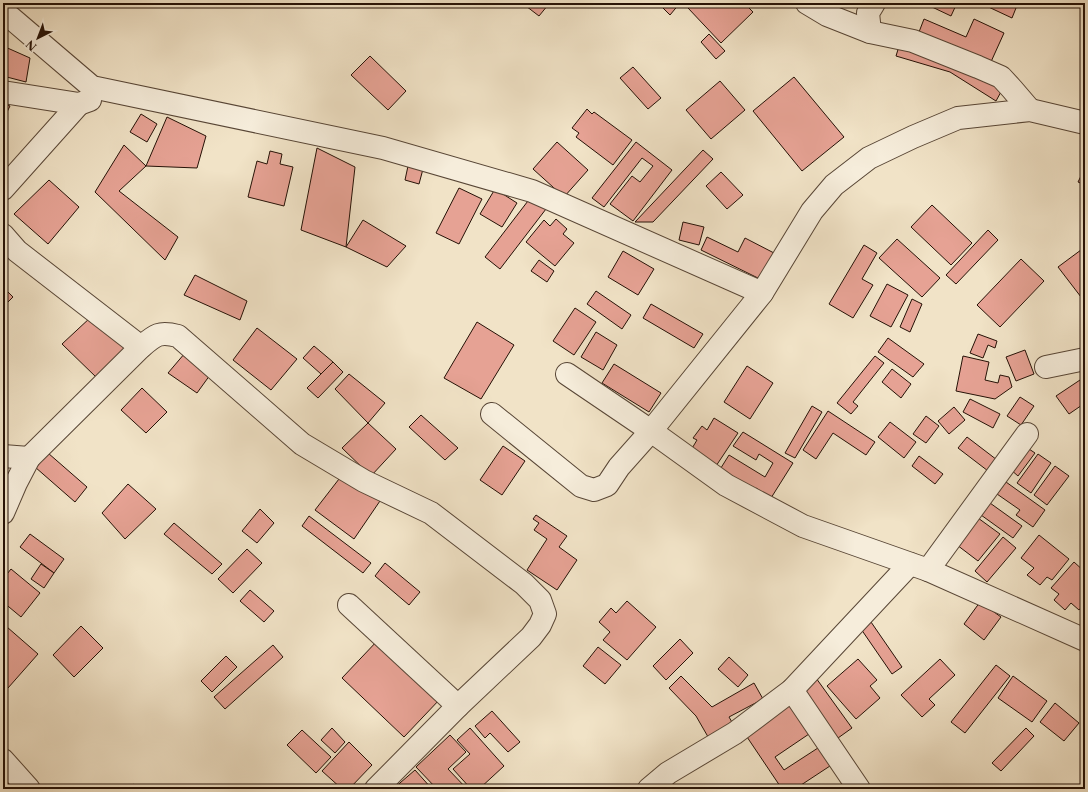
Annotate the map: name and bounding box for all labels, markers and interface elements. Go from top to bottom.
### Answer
north arrow [18,18,58,58]
text: N [23,37,40,54]

